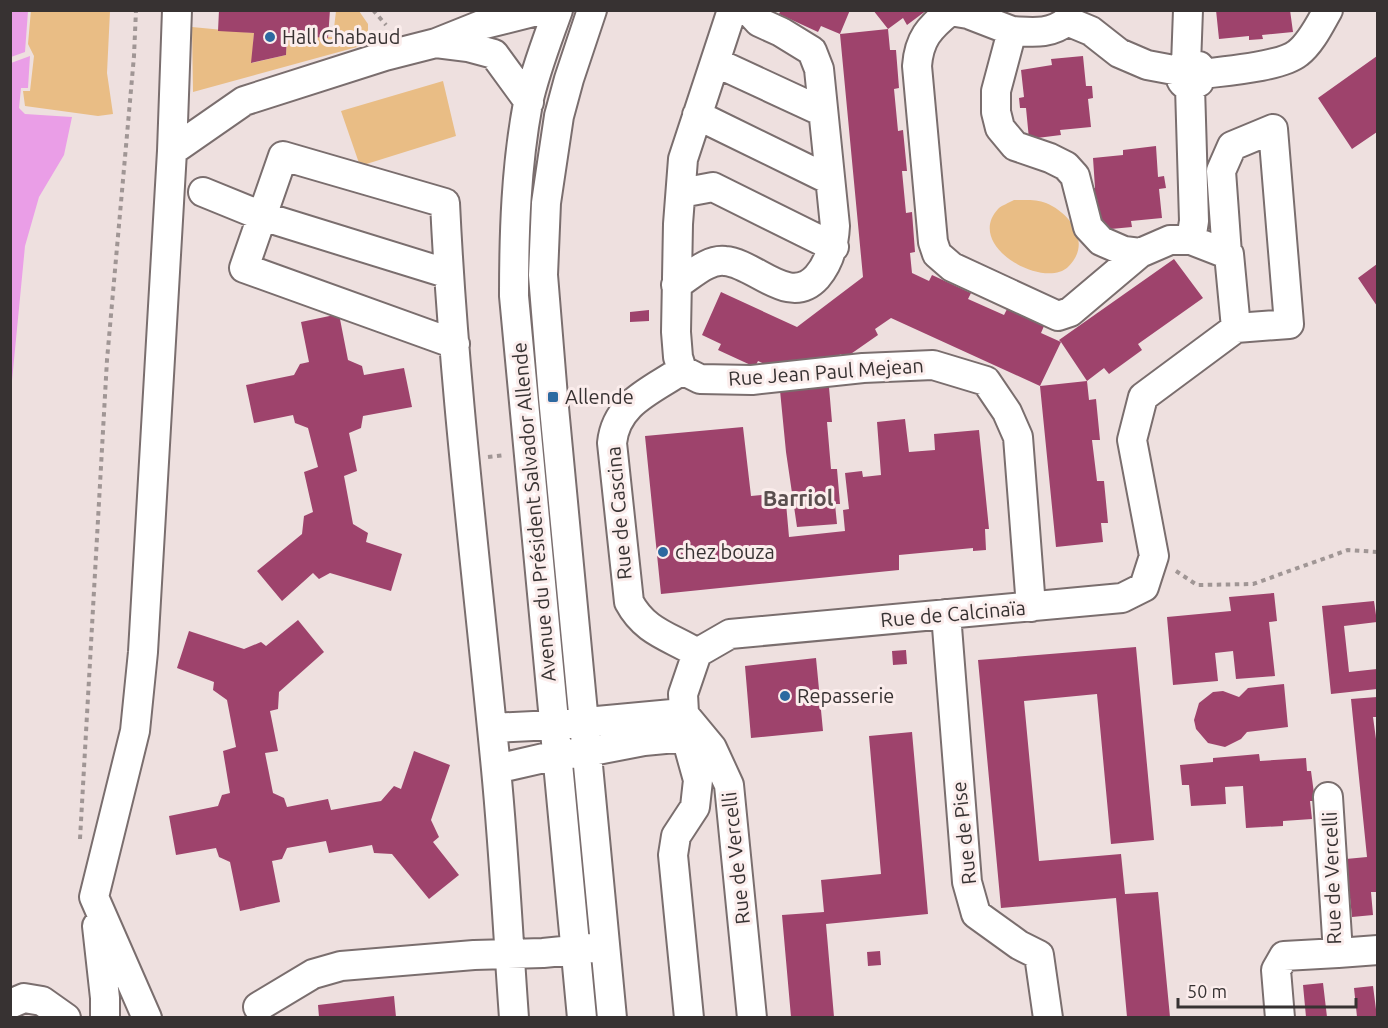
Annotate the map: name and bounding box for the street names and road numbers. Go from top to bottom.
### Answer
street label: Avenue du Président Salvador Allende [507,341,560,683]
street label: Rue Jean Paul Mejean [727,353,925,390]
street label: Rue de Cascina [601,445,636,581]
street label: Rue de Calcinaïa [879,596,1026,631]
street label: Rue de Pise [947,780,980,886]
street label: Rue de Vercelli [717,791,754,925]
street label: Rue de Vercelli [1318,811,1345,945]

